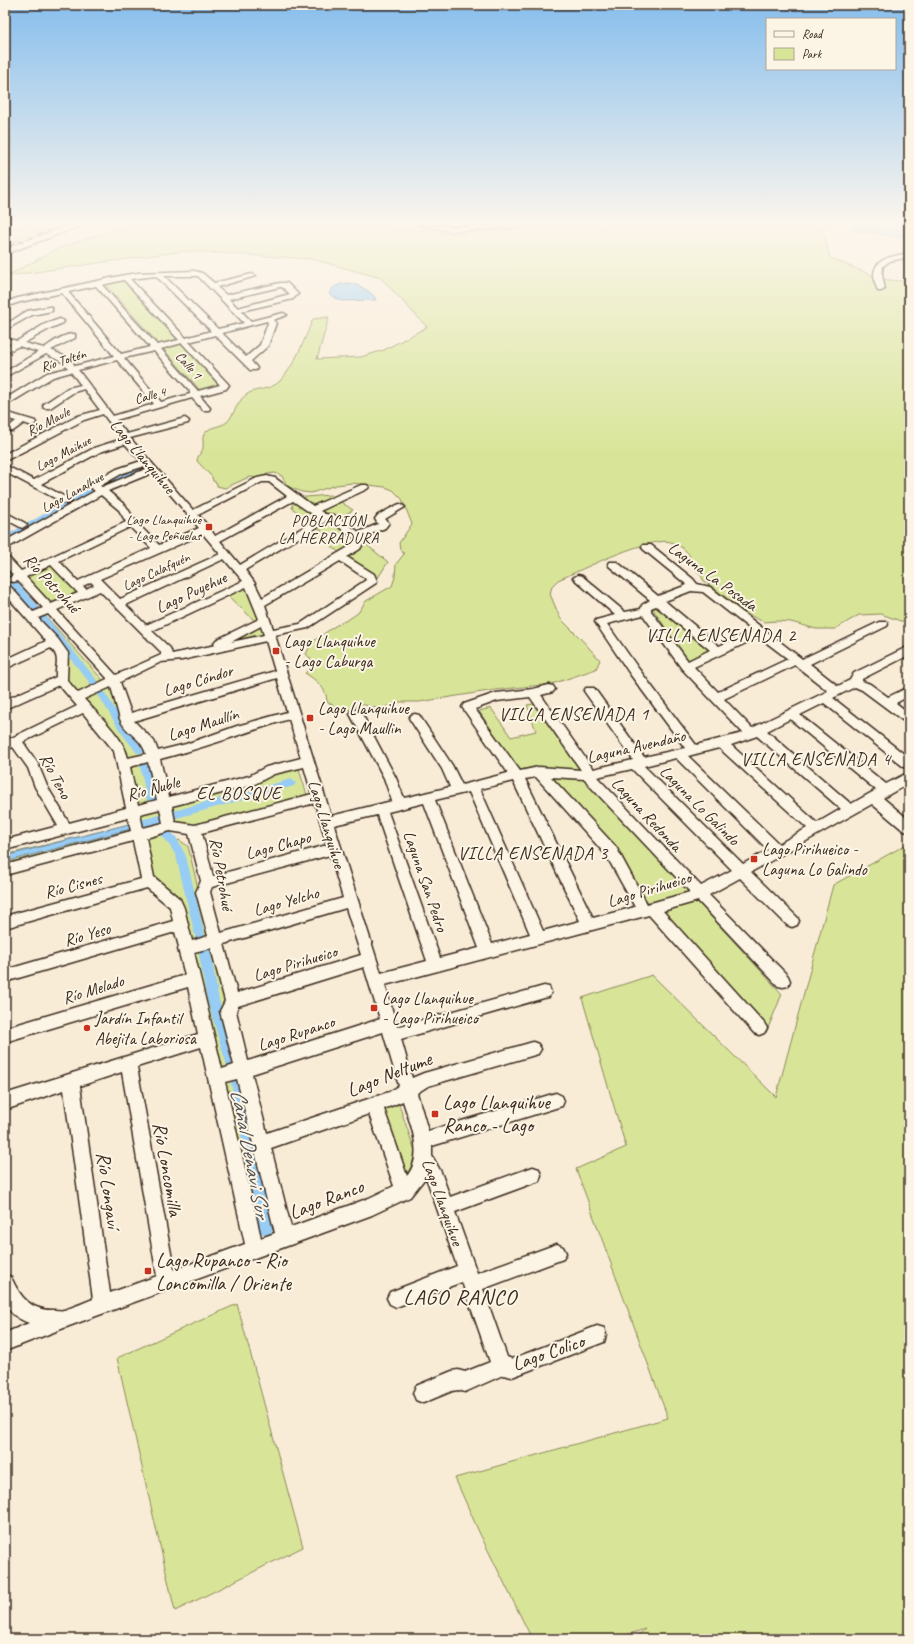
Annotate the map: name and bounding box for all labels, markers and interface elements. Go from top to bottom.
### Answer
legend [766,18,896,70]
text: Road [802,26,824,42]
text: Park [802,46,823,62]
street label: Río Toltén [38,345,89,376]
street label: Calle 1 [172,348,206,383]
street label: Calle 4 [133,383,169,408]
street label: Río Maule [24,403,74,440]
street label: Lago Llanquihue [105,415,181,499]
street label: Lago Maihue [33,431,95,475]
street label: Lago Lanalhue [38,468,107,516]
place label: Lago Llanquihue - Lago Peñuelas [126,511,202,544]
district label: POBLACIÓN LA HERRADURA [279,512,380,548]
marker: Lago Llanquihue - Lago Peñuelas [204,522,214,532]
street label: Laguna La Posada [664,537,763,617]
street label: Lago Calafquén [120,548,193,594]
street label: Río Petrohué [19,549,86,619]
street label: Lago Puyehue [153,566,231,618]
district label: VILLA ENSENADA 2 [646,624,797,646]
place label: Lago Llanquihue - Lago Caburga [284,631,376,672]
marker: Lago Llanquihue - Lago Caburga [271,646,281,656]
street label: Lago Cóndor [161,659,237,701]
place label: Lago Llanquihue - Lago Maullin [318,698,410,739]
street label: Lago Maullín [165,703,242,746]
district label: VILLA ENSENADA 1 [499,703,649,725]
marker: Lago Llanquihue - Lago Maullin [305,713,315,723]
street label: Laguna Avendaño [585,725,688,768]
district label: VILLA ENSENADA 4 [741,748,892,770]
street label: Río Teno [35,750,77,803]
street label: Laguna Lo Galindo [655,761,745,851]
street label: Río Ñuble [124,771,183,806]
street label: Laguna Redonda [607,773,688,857]
street label: Lago Llanquihue [303,778,350,872]
district label: EL BOSQUE [197,782,283,804]
street label: Lago Chapo [243,827,314,864]
street label: Laguna San Pedro [399,828,453,935]
street label: Río Petrohué [205,836,239,914]
place label: Lago Pirihueico - Laguna Lo Galindo [762,839,868,880]
district label: VILLA ENSENADA 3 [458,842,609,864]
marker: Lago Pirihueico - Laguna Lo Galindo [749,854,759,864]
street label: Lago Pirihueico [605,866,695,912]
street label: Río Cisnes [42,867,106,903]
street label: Lago Yelcho [251,882,322,921]
street label: Río Yeso [62,918,114,951]
street label: Lago Pirihueico [251,940,341,986]
street label: Río Melado [60,970,127,1009]
place label: Lago Llanquihue - Lago Pirihueico [382,988,480,1029]
marker: Lago Llanquihue - Lago Pirihueico [369,1003,379,1013]
place label: Jardín Infantil Abejita Laboriosa [94,1008,197,1049]
street label: Lago Rupanco [255,1011,339,1056]
marker: Jardín Infantil Abejita Laboriosa [82,1023,92,1033]
street label: Lago Neltume [343,1046,437,1103]
water label: Canal Denavi Sur [224,1087,277,1223]
place label: Lago Llanquihue Ranco - Lago [443,1090,551,1138]
marker: Lago Llanquihue Ranco - Lago [430,1109,440,1119]
street label: Río Loncomilla [147,1120,188,1220]
street label: Río Longaví [91,1150,127,1234]
street label: Lago Llanquihue [417,1156,468,1250]
street label: Lago Ranco [285,1173,368,1225]
place label: Lago Rupanco - Rio Loncomilla / Oriente [156,1248,292,1296]
marker: Lago Rupanco - Rio Loncomilla / Oriente [143,1266,153,1276]
district label: LAGO RANCO [403,1283,518,1311]
street label: Lago Colico [509,1328,589,1376]

